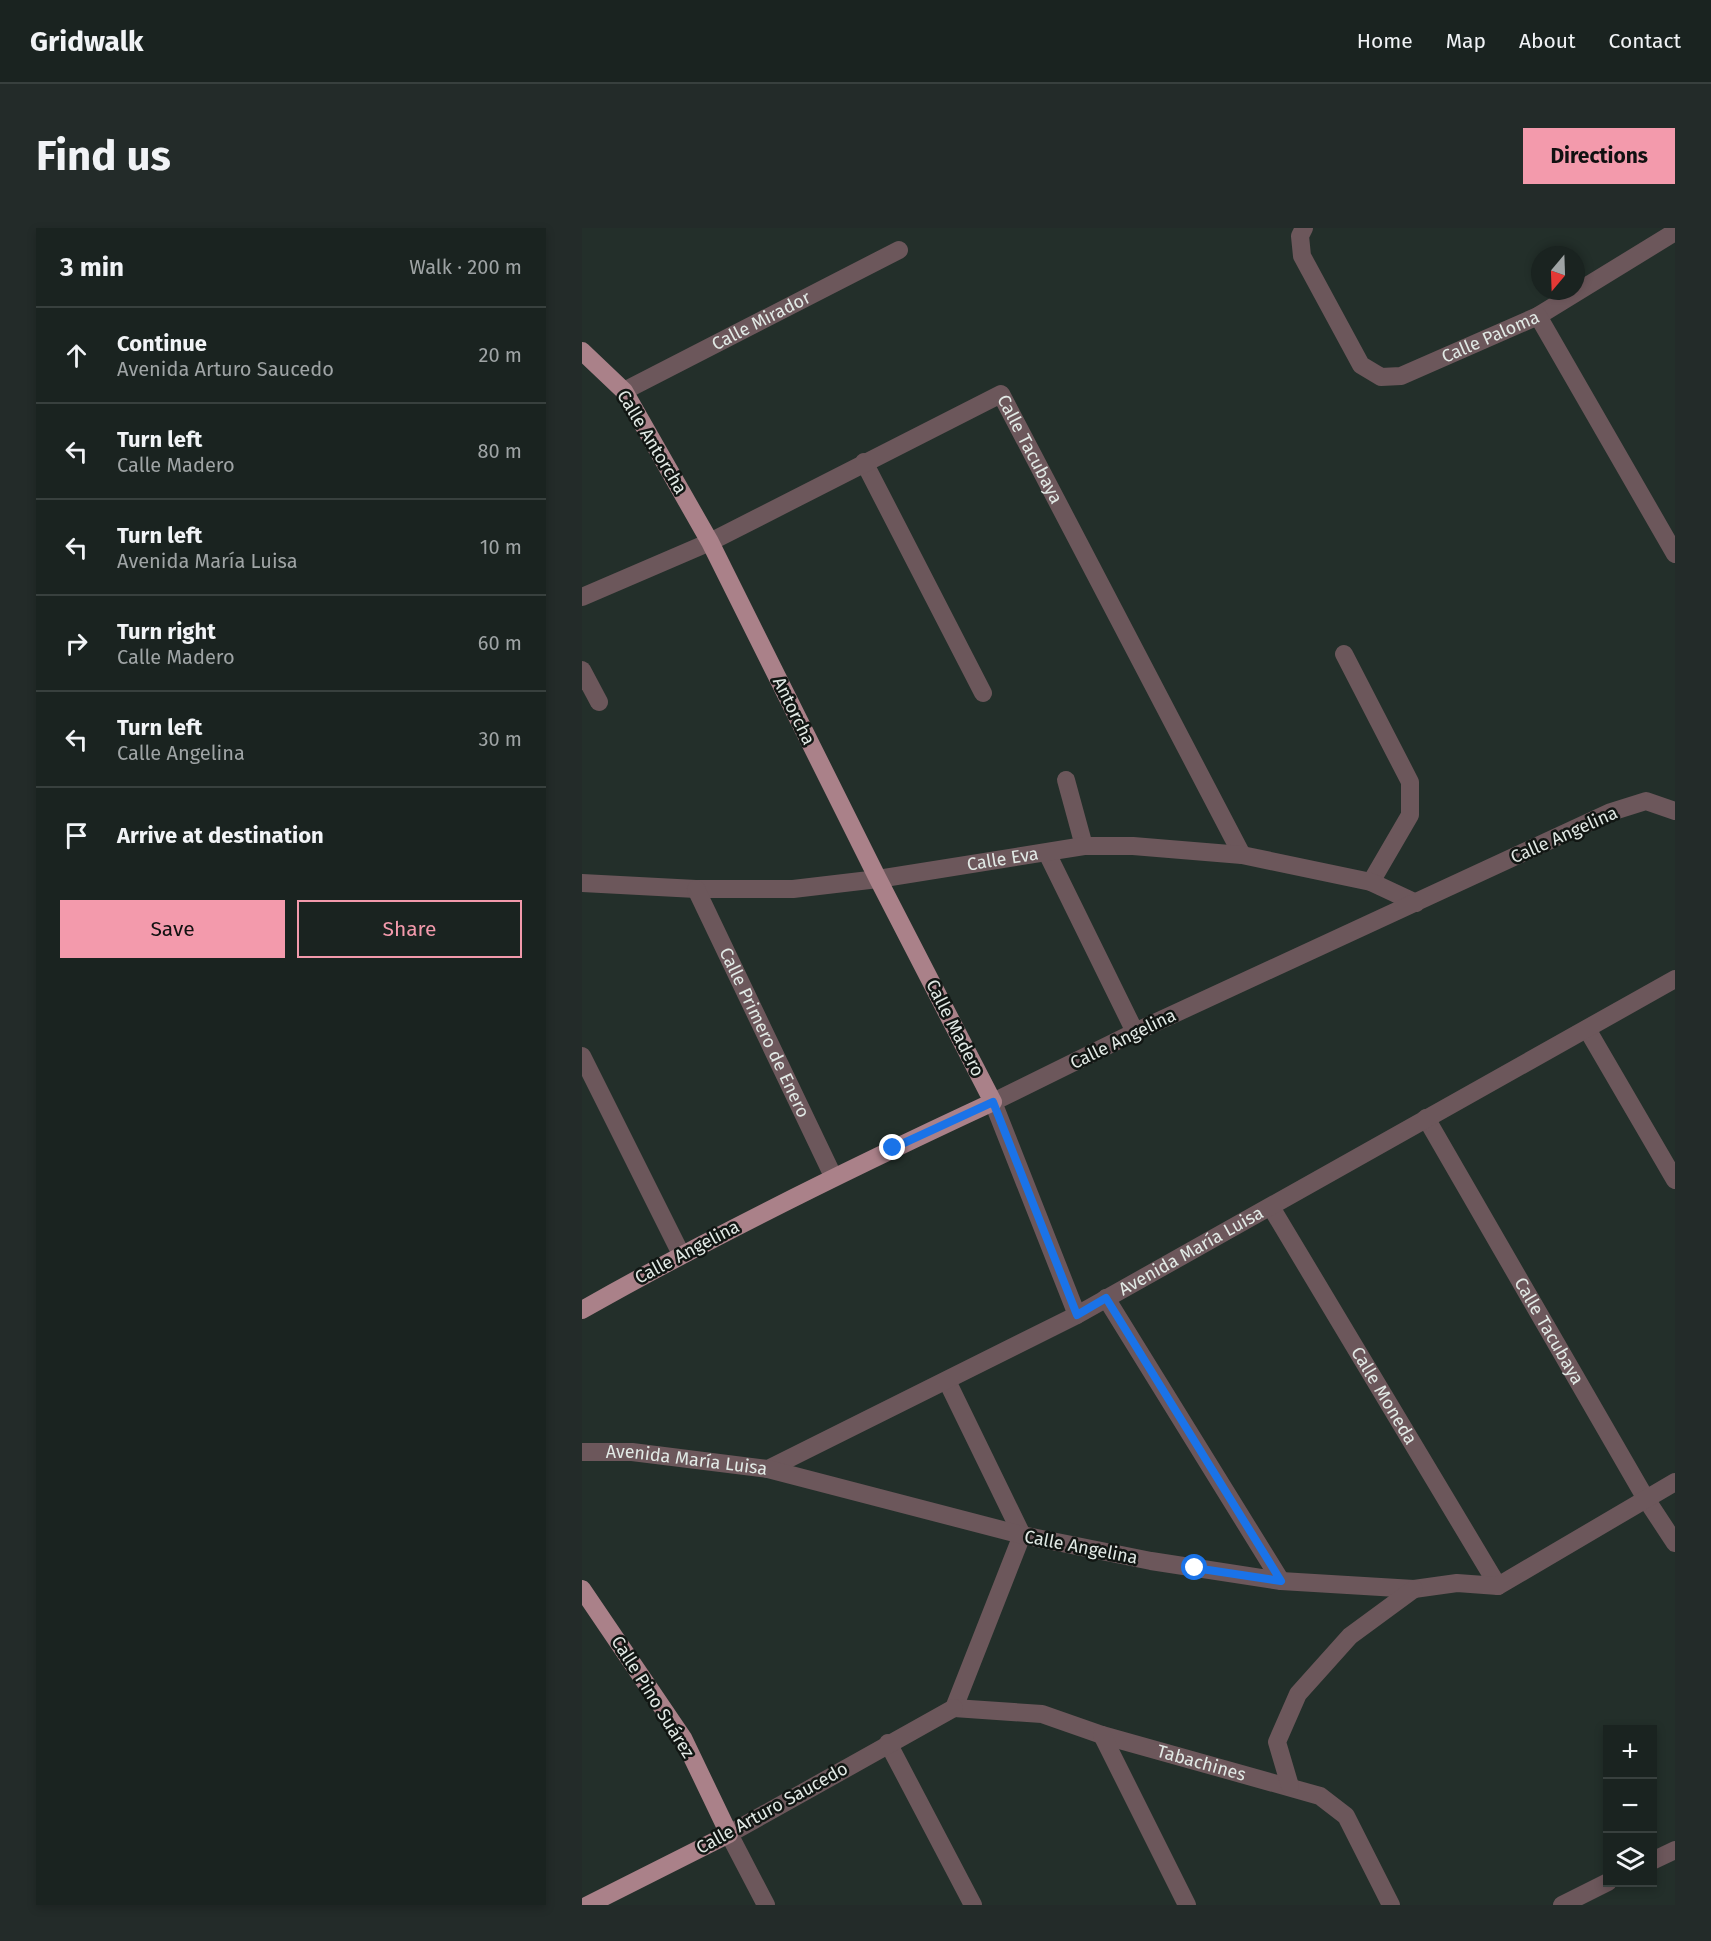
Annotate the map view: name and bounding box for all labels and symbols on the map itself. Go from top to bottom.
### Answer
north arrow [1531,246,1585,300]
street label: Calle Mirador [708,286,814,355]
street label: Calle Paloma [1438,306,1543,368]
street label: Calle Antorcha [612,386,692,498]
street label: Calle Tacubaya [992,391,1067,507]
street label: Antorcha [768,673,820,749]
street label: Calle Angelina [1507,802,1621,868]
street label: Calle Eva [965,842,1040,876]
street label: Calle Primero de Enero [715,944,814,1121]
street label: Calle Madero [921,976,989,1080]
street label: Calle Angelina [1067,1004,1179,1074]
route end [879,1134,905,1160]
street label: Avenida María Luisa [1115,1202,1267,1300]
street label: Calle Angelina [631,1215,743,1289]
street label: Calle Tacubaya [1509,1274,1589,1389]
street label: Calle Moneda [1346,1343,1422,1449]
street label: Avenida María Luisa [606,1441,769,1480]
street label: Calle Angelina [1022,1525,1140,1569]
route start [1181,1554,1207,1580]
street label: Calle Pino Suárez [607,1632,699,1762]
street label: Tabachines [1154,1740,1248,1786]
street label: Calle Arturo Saucedo [692,1757,852,1859]

